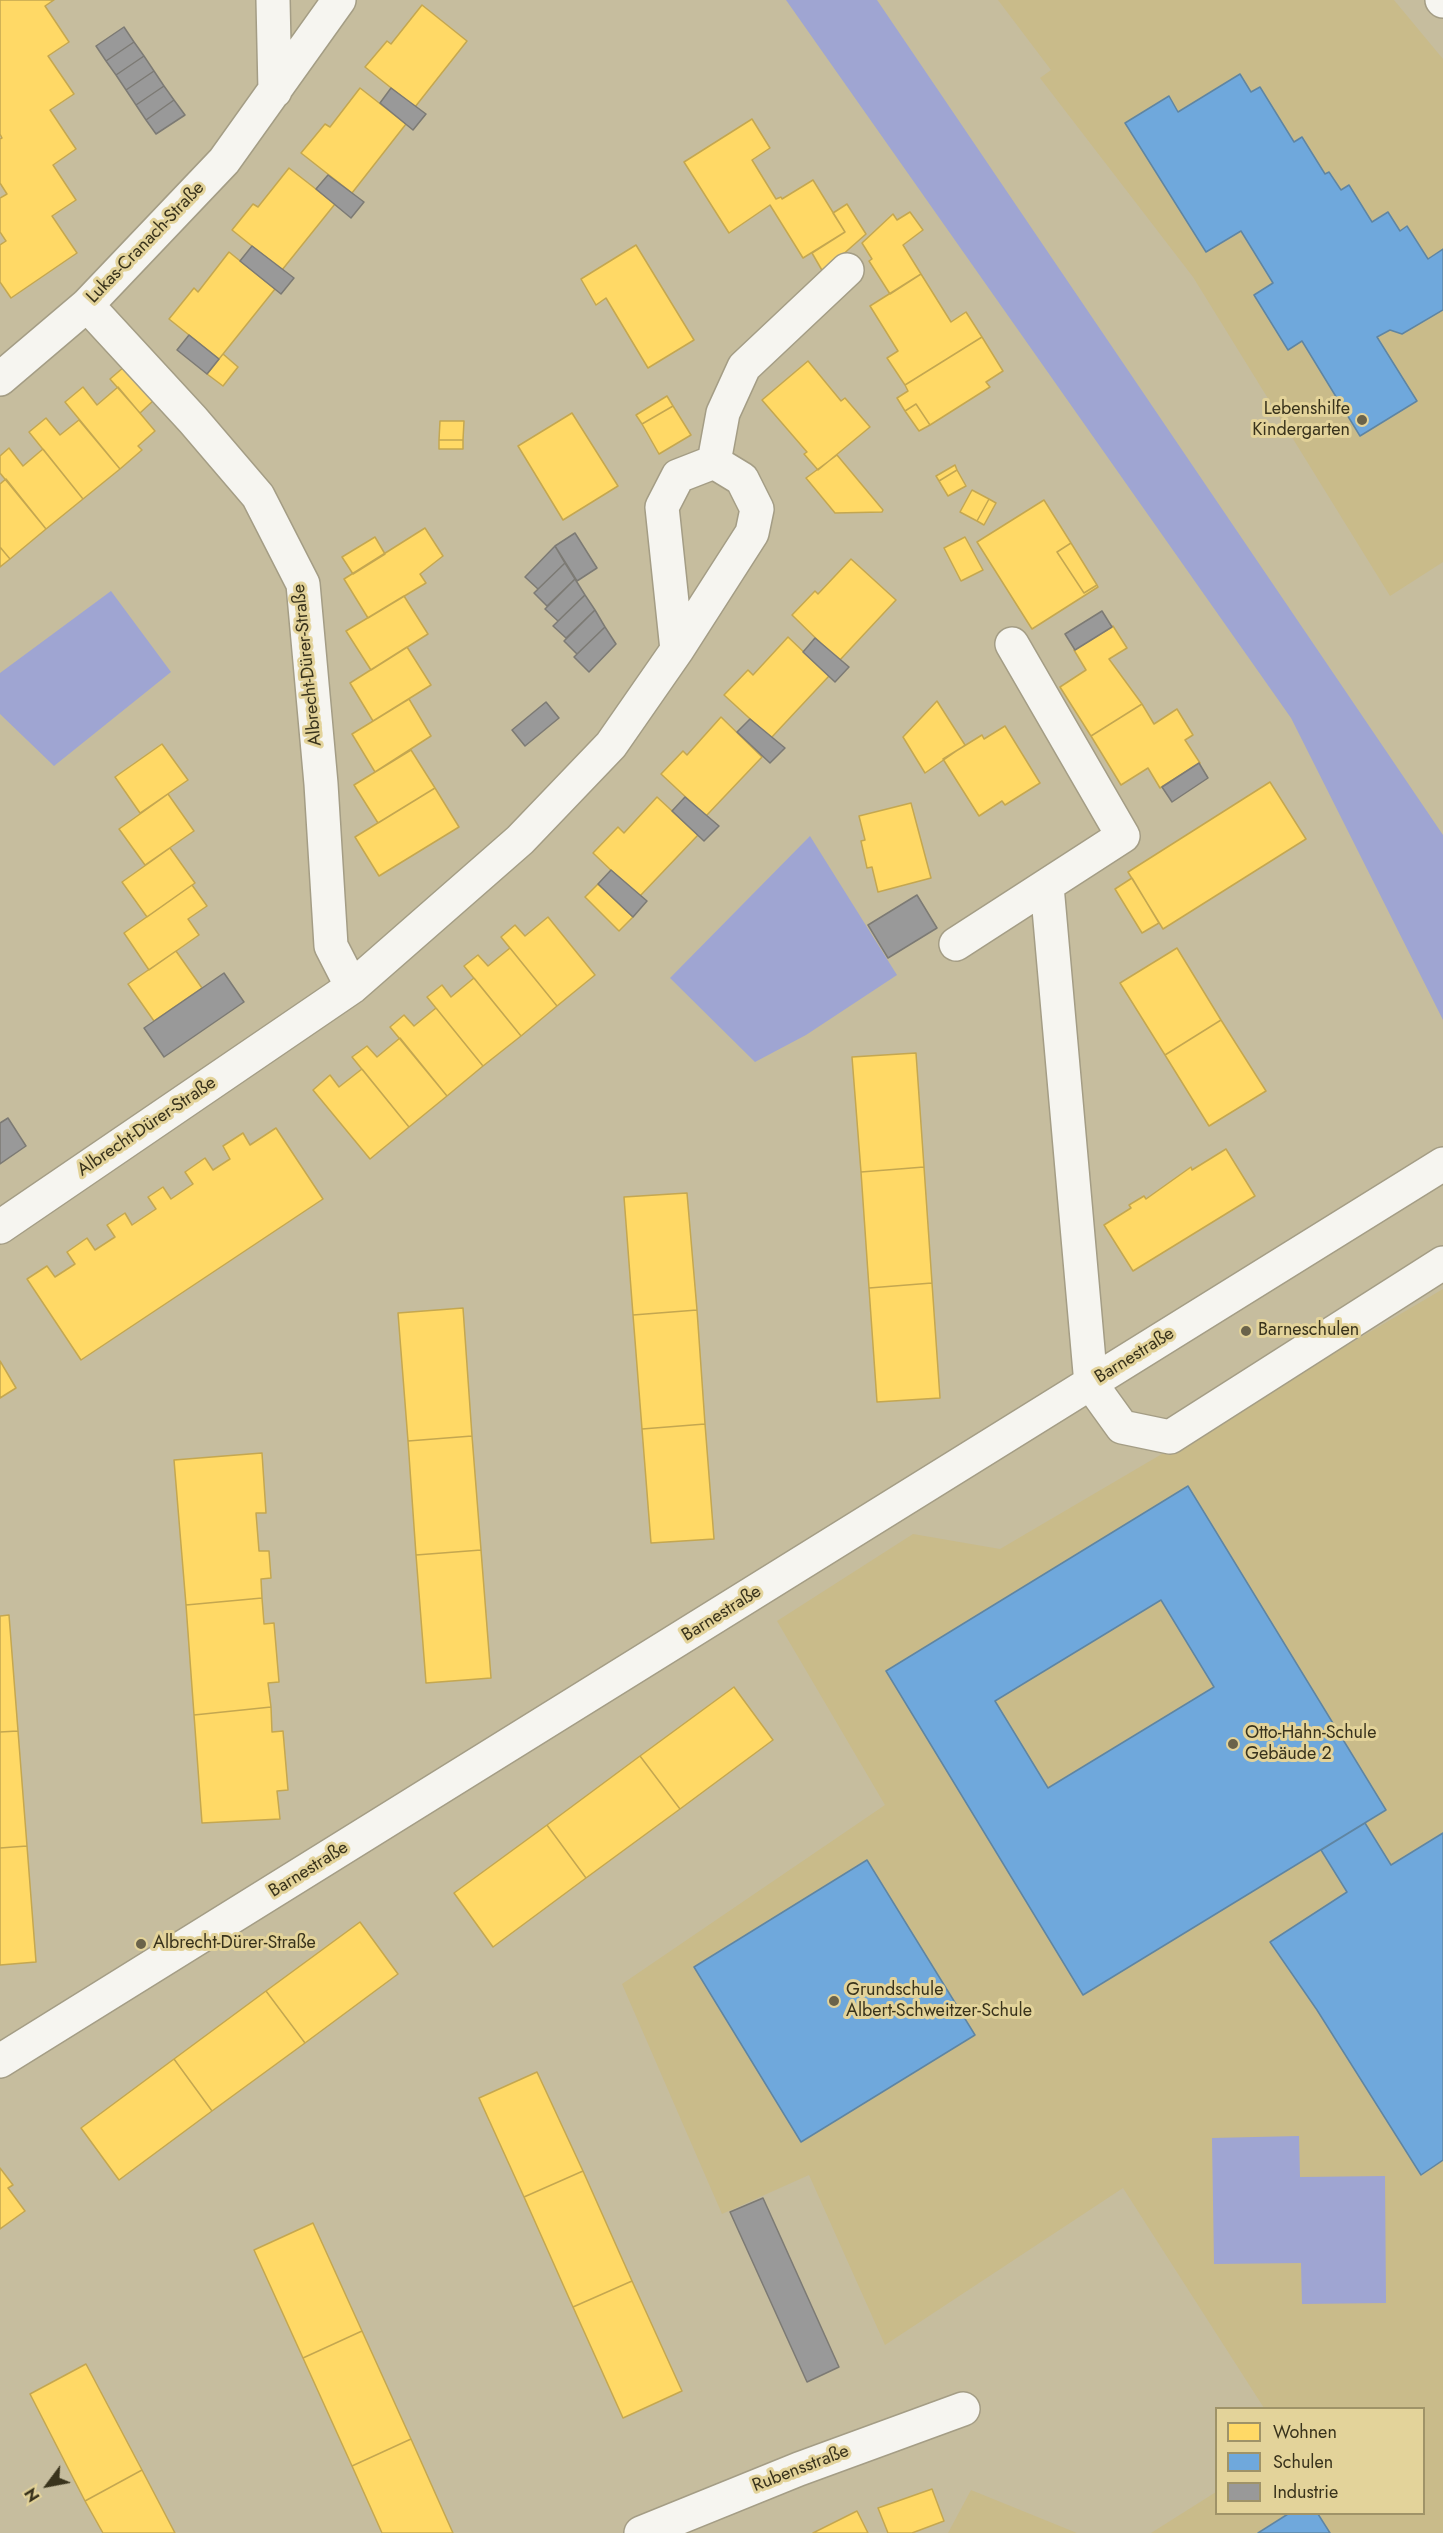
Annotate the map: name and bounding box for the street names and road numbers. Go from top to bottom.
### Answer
street label: Lukas-Cranach-Straße [83,178,209,308]
street label: Albrecht-Dürer-Straße [289,583,327,747]
street label: Albrecht-Dürer-Straße [73,1073,221,1181]
street label: Barnestraße [1091,1323,1179,1389]
street label: Barnestraße [678,1581,766,1647]
street label: Barnestraße [265,1837,353,1903]
street label: Rubensstraße [750,2441,852,2497]

